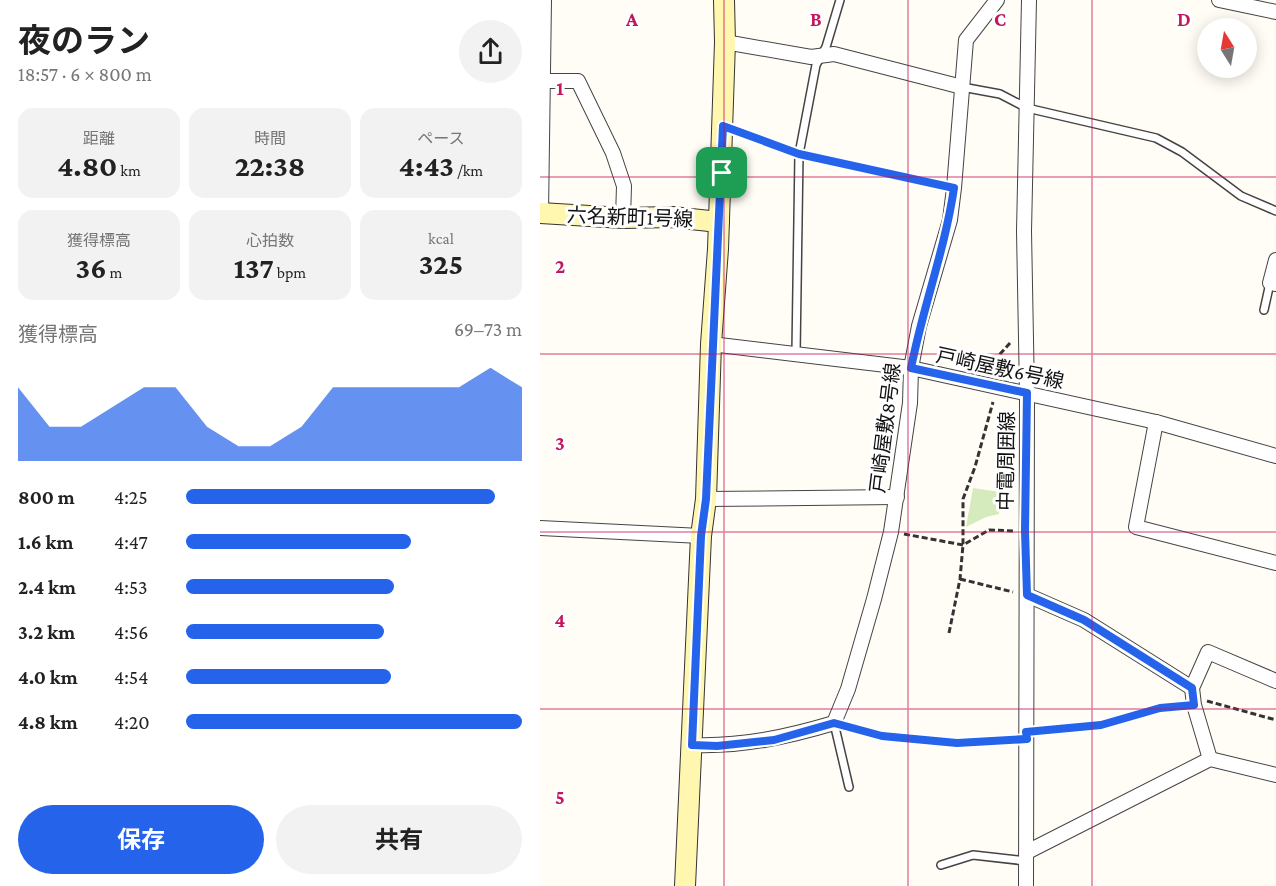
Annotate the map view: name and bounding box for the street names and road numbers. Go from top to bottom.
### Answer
street label: 六名新町1号線 [566,204,694,230]
street label: 戸崎屋敷6号線 [934,344,1066,392]
street label: 戸崎屋敷8号線 [866,362,904,494]
street label: 中電周囲線 [994,411,1018,511]

